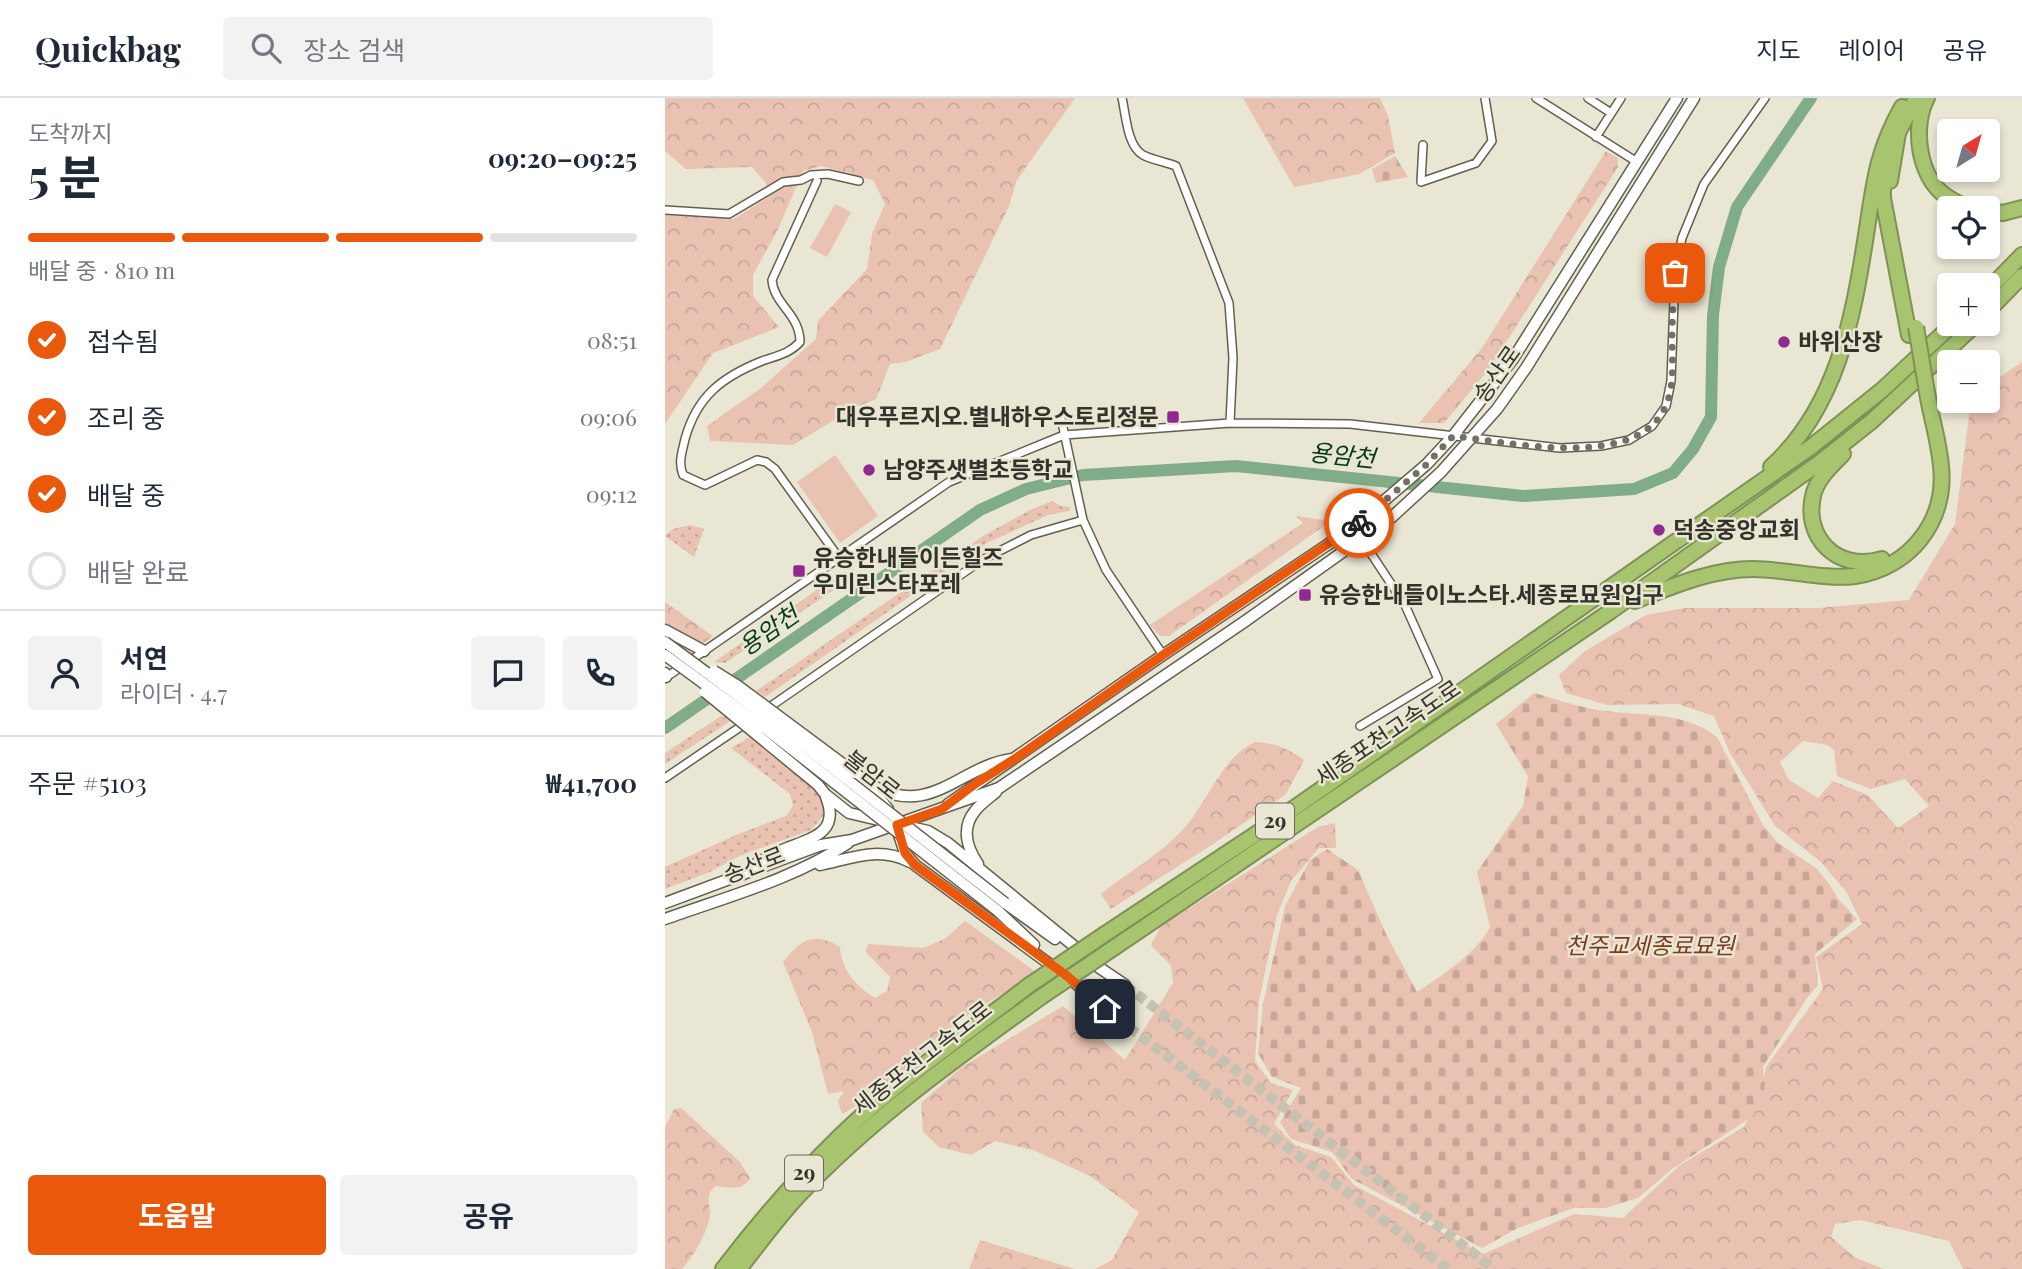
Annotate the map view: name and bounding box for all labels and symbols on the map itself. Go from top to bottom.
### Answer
north arrow [1937,119,2000,182]
pin [1645,243,1705,303]
place label: 바위산장 [1798,325,1883,356]
marker: 바위산장 [1776,334,1792,350]
street label: 송산로 [1465,338,1527,408]
place label: 대우푸르지오.별내하우스토리정문 [835,400,1159,431]
marker: 대우푸르지오.별내하우스토리정문 [1165,409,1181,425]
water label: 용암천 [1308,435,1380,474]
place label: 남양주샛별초등학교 [883,453,1073,484]
marker: 남양주샛별초등학교 [861,462,877,478]
courier [1324,488,1394,558]
place label: 덕송중앙교회 [1673,513,1800,544]
marker: 덕송중앙교회 [1651,522,1667,538]
place label: 유승한내들이든힐즈 우미린스타포레 [813,541,1003,598]
marker: 유승한내들이든힐즈 우미린스타포레 [791,563,807,579]
place label: 유승한내들이노스타.세종로묘원입구 [1319,578,1664,609]
marker: 유승한내들이노스타.세종로묘원입구 [1297,587,1313,603]
water label: 용암천 [732,596,807,661]
street label: 세종포천고속도로 [1308,672,1466,792]
street label: 불암로 [838,742,907,806]
road number: 29 [1256,804,1294,838]
street label: 송산로 [718,838,789,889]
park label: 천주교세종료묘원 [1565,929,1736,960]
pin [1075,979,1135,1039]
street label: 세종포천고속도로 [845,992,997,1121]
road number: 29 [785,1156,823,1190]

